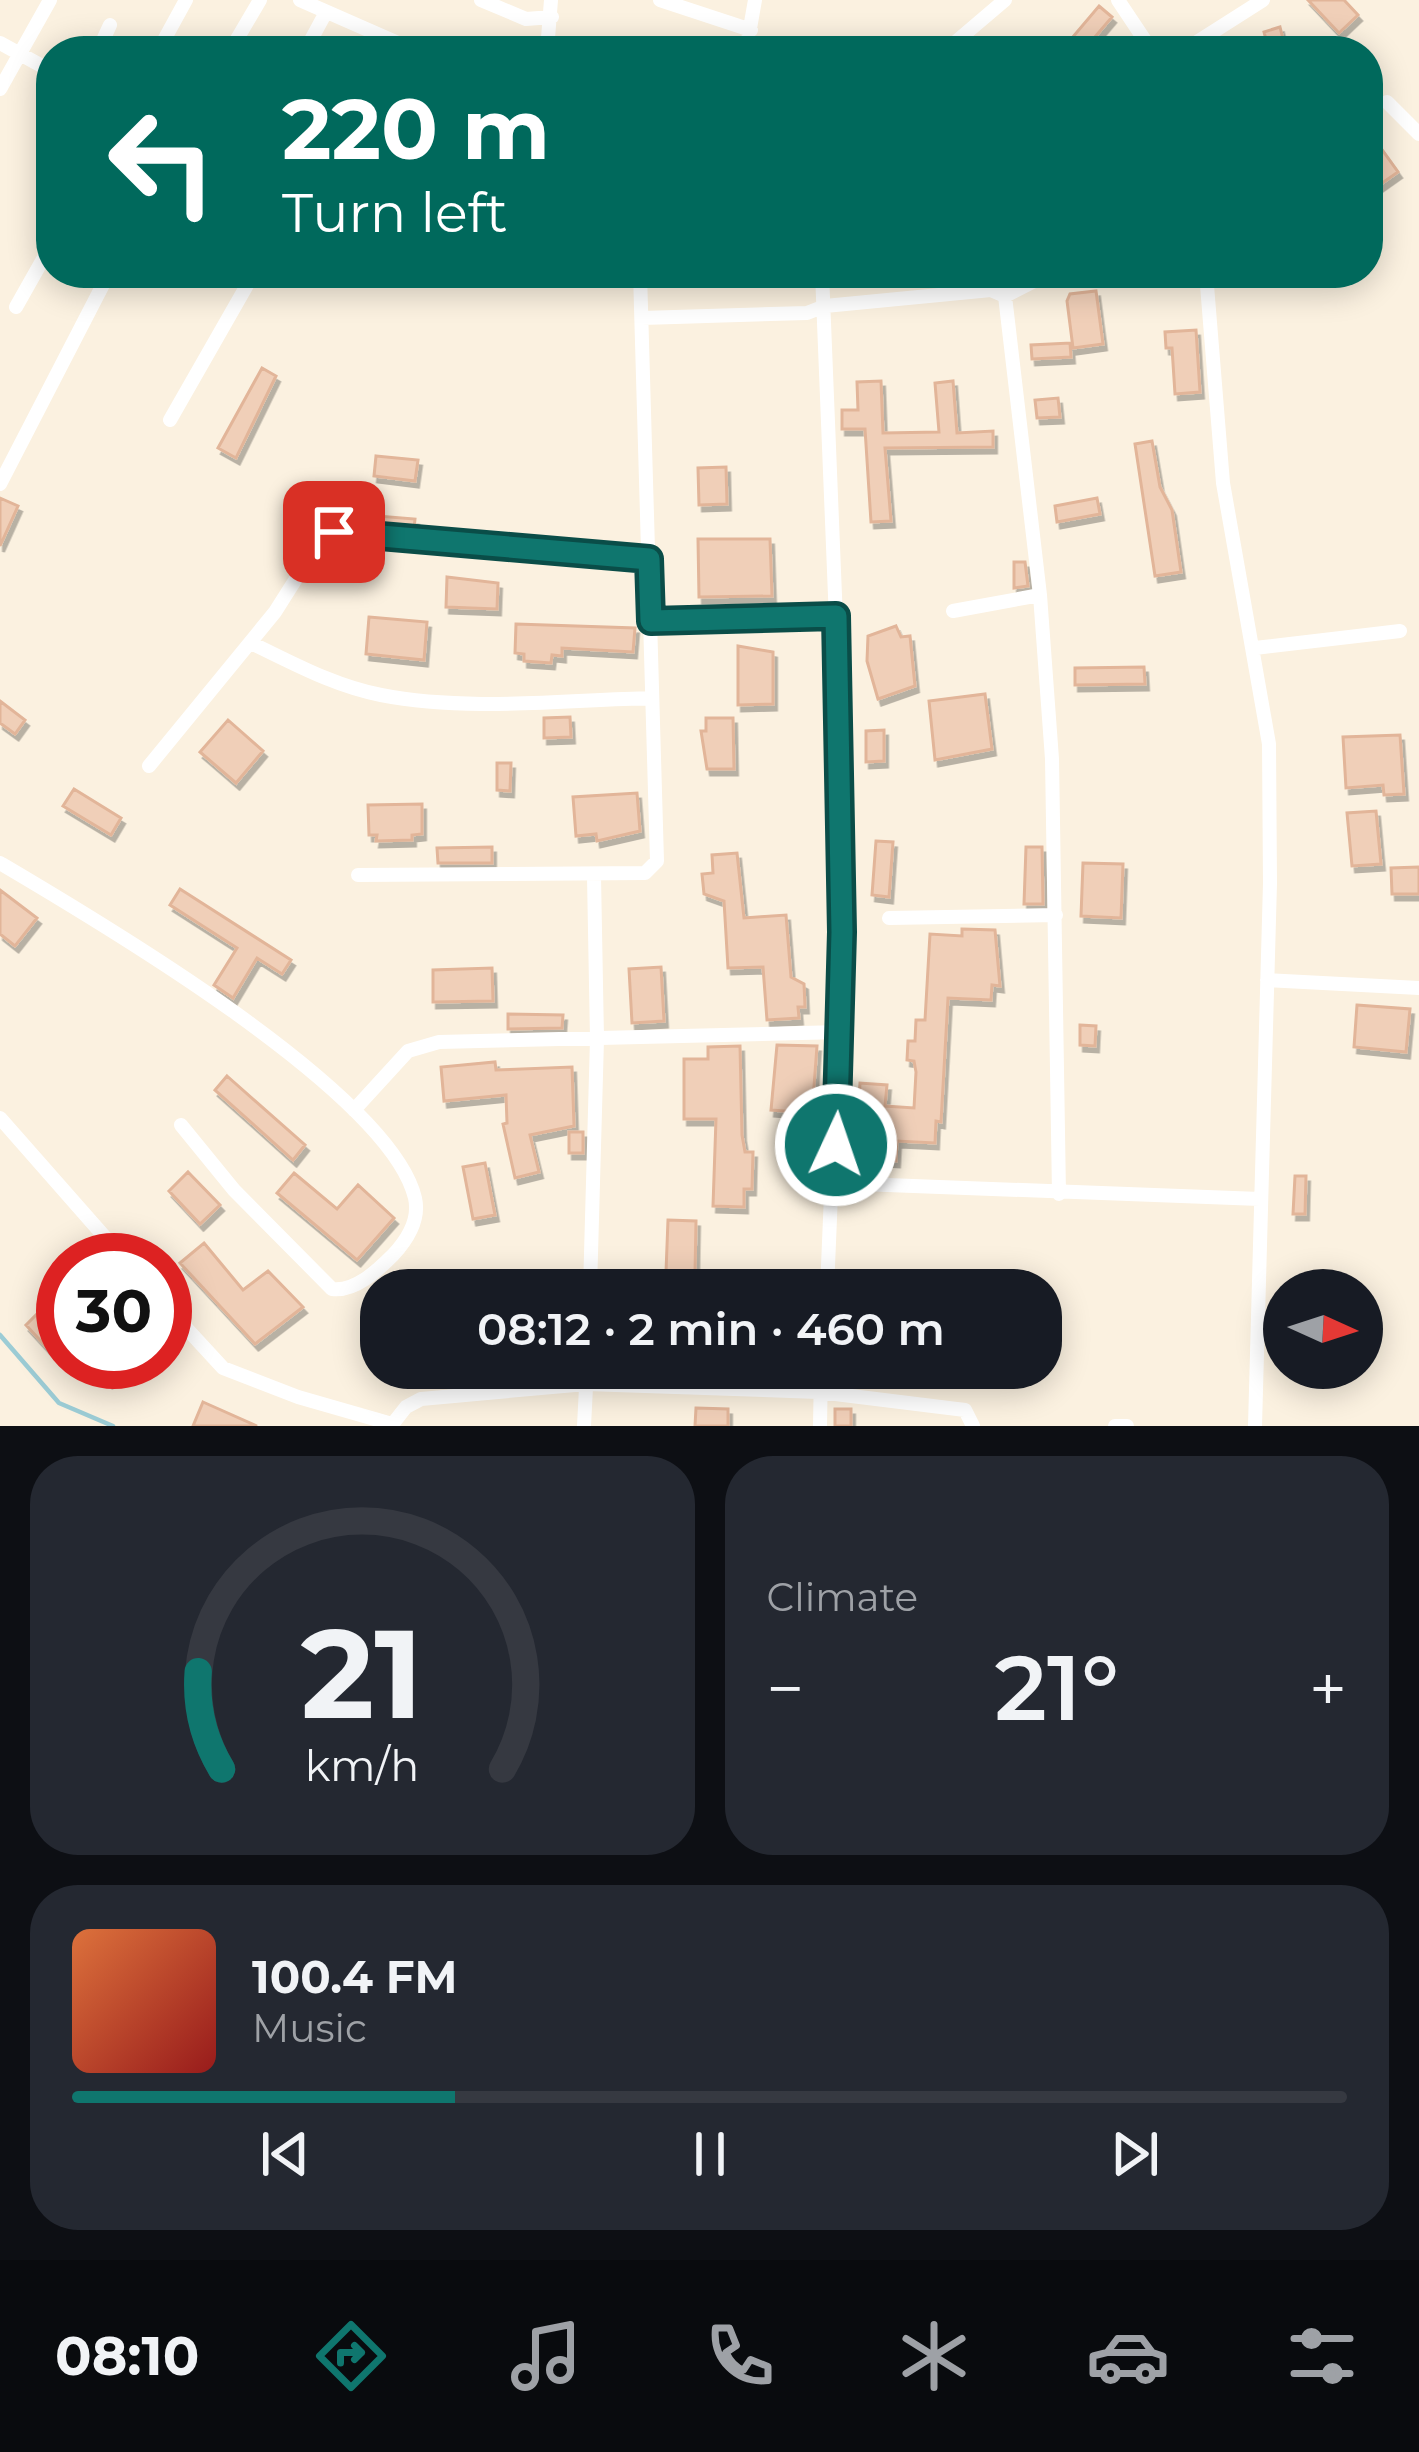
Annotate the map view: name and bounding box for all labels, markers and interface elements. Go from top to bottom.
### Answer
text: 220 m [282,78,550,180]
icon: left [84,84,240,240]
text: Turn left [282,180,508,246]
pin [283,481,385,583]
icon: arrive [301,499,367,565]
position arrow [773,1082,899,1208]
speed limit sign: 30 [36,1233,192,1389]
north arrow [1263,1269,1383,1389]
map controls [1263,1269,1383,1389]
text: 08:12 · 2 min · 460 m [477,1301,945,1356]
text: Climate [767,1573,918,1621]
text: 21 [301,1597,424,1749]
text: 21° [995,1633,1119,1743]
text: − [767,1648,804,1729]
text: + [1309,1648,1347,1729]
text: km/h [305,1738,419,1791]
text: 100.4 FM [252,1949,457,2004]
text: Music [252,2004,367,2052]
icon: previous [252,2121,318,2187]
icon: pause [677,2121,743,2187]
icon: next [1102,2121,1168,2187]
icon: directions [309,2314,393,2398]
icon: music [504,2314,588,2398]
icon: phone [698,2314,782,2398]
icon: climate [892,2314,976,2398]
icon: car [1086,2314,1170,2398]
icon: filters [1280,2314,1364,2398]
text: 08:10 [55,2323,199,2389]

